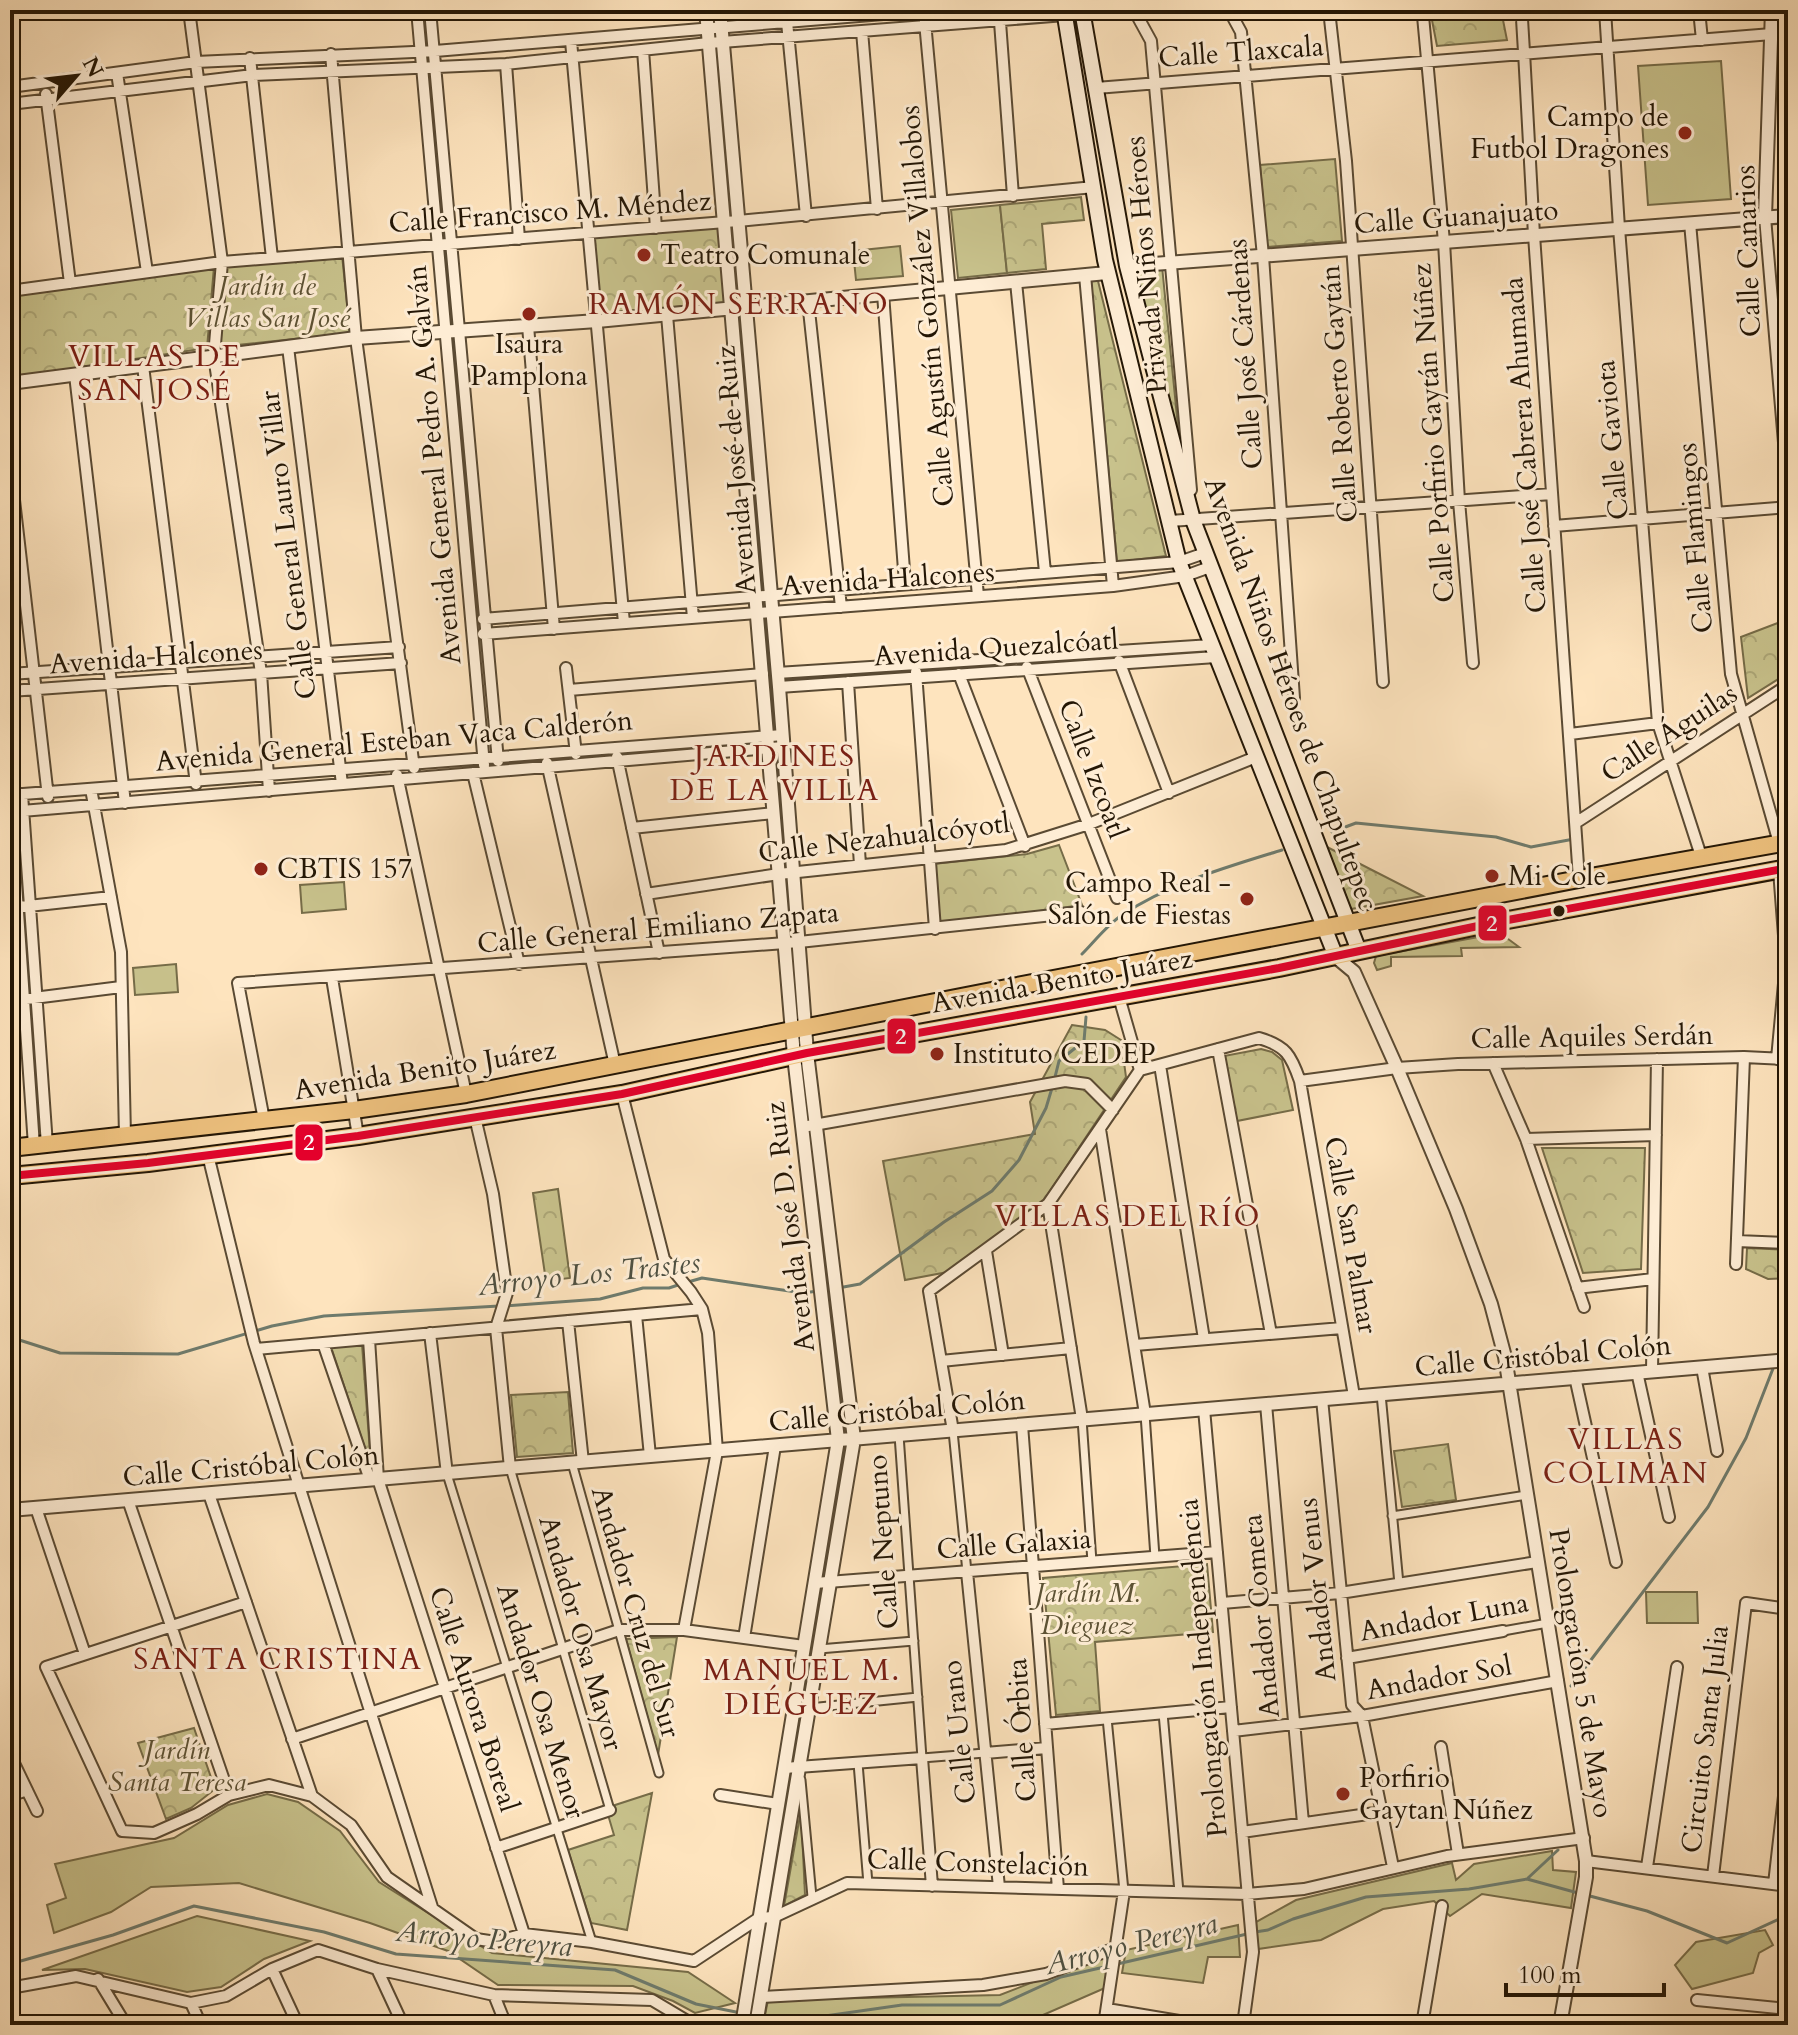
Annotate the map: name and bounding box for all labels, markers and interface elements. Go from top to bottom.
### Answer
street label: Calle Tlaxcala [1157,27,1325,77]
north arrow [36,36,116,116]
text: N [75,52,111,83]
place label: Campo de Futbol Dragones [1470,98,1669,168]
street label: Calle Agustín González Villalobos [891,104,963,508]
marker: Campo de Futbol Dragones [1676,124,1694,142]
street label: Privada Niños Héroes [1116,135,1176,395]
street label: Calle Canarios [1726,164,1770,338]
street label: Calle Francisco M. Méndez [387,182,713,242]
street label: Calle Guanajuato [1352,191,1560,243]
place label: Teatro Comunale [660,236,871,274]
street label: Calle José Cárdenas [1218,237,1272,471]
marker: Teatro Comunale [635,246,653,264]
street label: Calle Porfirio Gaytán Núñez [1402,262,1464,604]
street label: Avenida General Pedro A. Galván [398,264,470,666]
street label: Calle Roberto Gaytán [1311,264,1367,524]
park label: Jardín de Villas San José [184,267,352,337]
street label: Calle José Cabrera Ahumada [1494,276,1556,614]
district label: RAMÓN SERRANO [588,284,890,325]
marker: Isaura Pamplona [520,305,538,323]
place label: Isaura Pamplona [470,325,588,395]
district label: VILLAS DE SAN JOSÉ [68,336,242,411]
street label: Avenida José de Ruiz [706,344,766,596]
street label: Calle Gaviota [1586,358,1638,522]
street label: Calle General Lauro Villar [250,388,326,702]
street label: Calle Flamingos [1668,441,1722,635]
street label: Avenida Niños Héroes de Chapultepec [1195,472,1387,916]
street label: Avenida Halcones [780,553,996,605]
street label: Avenida Quezalcóatl [872,620,1120,676]
street label: Avenida Halcones [48,631,264,683]
street label: Calle Águilas [1593,675,1745,791]
street label: Calle Izcoatl [1049,694,1137,844]
street label: Avenida General Esteban Vaca Calderón [154,701,634,781]
district label: JARDINES DE LA VILLA [670,736,880,811]
street label: Calle Nezahualcóyotl [756,804,1012,872]
place label: CBTIS 157 [277,850,412,888]
place label: Mi Cole [1508,857,1606,895]
marker: CBTIS 157 [252,860,270,878]
place label: Campo Real - Salón de Fiestas [1048,864,1231,934]
marker: Mi Cole [1483,867,1501,885]
marker: Campo Real - Salón de Fiestas [1238,890,1256,908]
street label: Calle General Emiliano Zapata [476,893,840,963]
unlabelled marker [1551,903,1567,919]
line badge: 2 [1477,904,1508,942]
text: 2 [1486,909,1498,939]
street label: Avenida Benito Juárez [928,939,1196,1023]
street label: Calle Aquiles Serdán [1470,1016,1714,1058]
line badge: 2 [886,1017,917,1055]
text: 2 [895,1022,907,1052]
street label: Avenida Benito Juárez [291,1030,559,1109]
place label: Instituto CEDEP [953,1035,1156,1073]
marker: Instituto CEDEP [928,1045,946,1063]
street label: Avenida José D. Ruiz [756,1099,824,1354]
line badge: 2 [294,1123,324,1162]
text: 2 [303,1128,315,1158]
street label: Calle San Palmar [1315,1134,1387,1337]
district label: VILLAS DEL RÍO [994,1196,1262,1237]
water label: Arroyo Los Trastes [475,1242,702,1306]
street label: Calle Cristóbal Colón [1413,1326,1673,1386]
street label: Calle Cristóbal Colón [767,1381,1027,1441]
district label: VILLAS COLIMAN [1543,1419,1709,1494]
street label: Calle Cristóbal Colón [121,1436,381,1496]
street label: Calle Neptuno [858,1454,908,1630]
street label: Andador Cruz del Sur [582,1482,690,1743]
street label: Andador Venus [1288,1496,1346,1684]
street label: Prolongación Independencia [1169,1497,1237,1839]
street label: Andador Osa Mayor [529,1511,633,1755]
street label: Andador Cometa [1233,1512,1289,1720]
street label: Calle Galaxia [935,1520,1093,1568]
street label: Prolongación 5 de Mayo [1539,1526,1623,1820]
park label: Jardín M. Dieguez [1029,1574,1139,1644]
street label: Andador Osa Menor [487,1579,595,1824]
street label: Calle Aurora Boreal [420,1581,528,1817]
street label: Andador Luna [1357,1583,1531,1651]
street label: Circuito Santa Julia [1672,1623,1738,1855]
district label: SANTA CRISTINA [133,1639,423,1680]
street label: Andador Sol [1363,1647,1515,1709]
district label: MANUEL M. DIÉGUEZ [703,1650,901,1725]
street label: Calle Órbita [998,1657,1046,1803]
street label: Calle Urano [933,1658,985,1806]
park label: Jardín Santa Teresa [108,1731,246,1801]
place label: Porfirio Gaytan Núñez [1359,1759,1533,1829]
marker: Porfirio Gaytan Núñez [1334,1785,1352,1803]
street label: Calle Constelación [866,1840,1090,1886]
water label: Arroyo Pereyra [1039,1903,1222,1986]
water label: Arroyo Pereyra [393,1911,574,1967]
scale bar [1506,1947,1664,1997]
text: 100 m [1518,1959,1582,1992]

